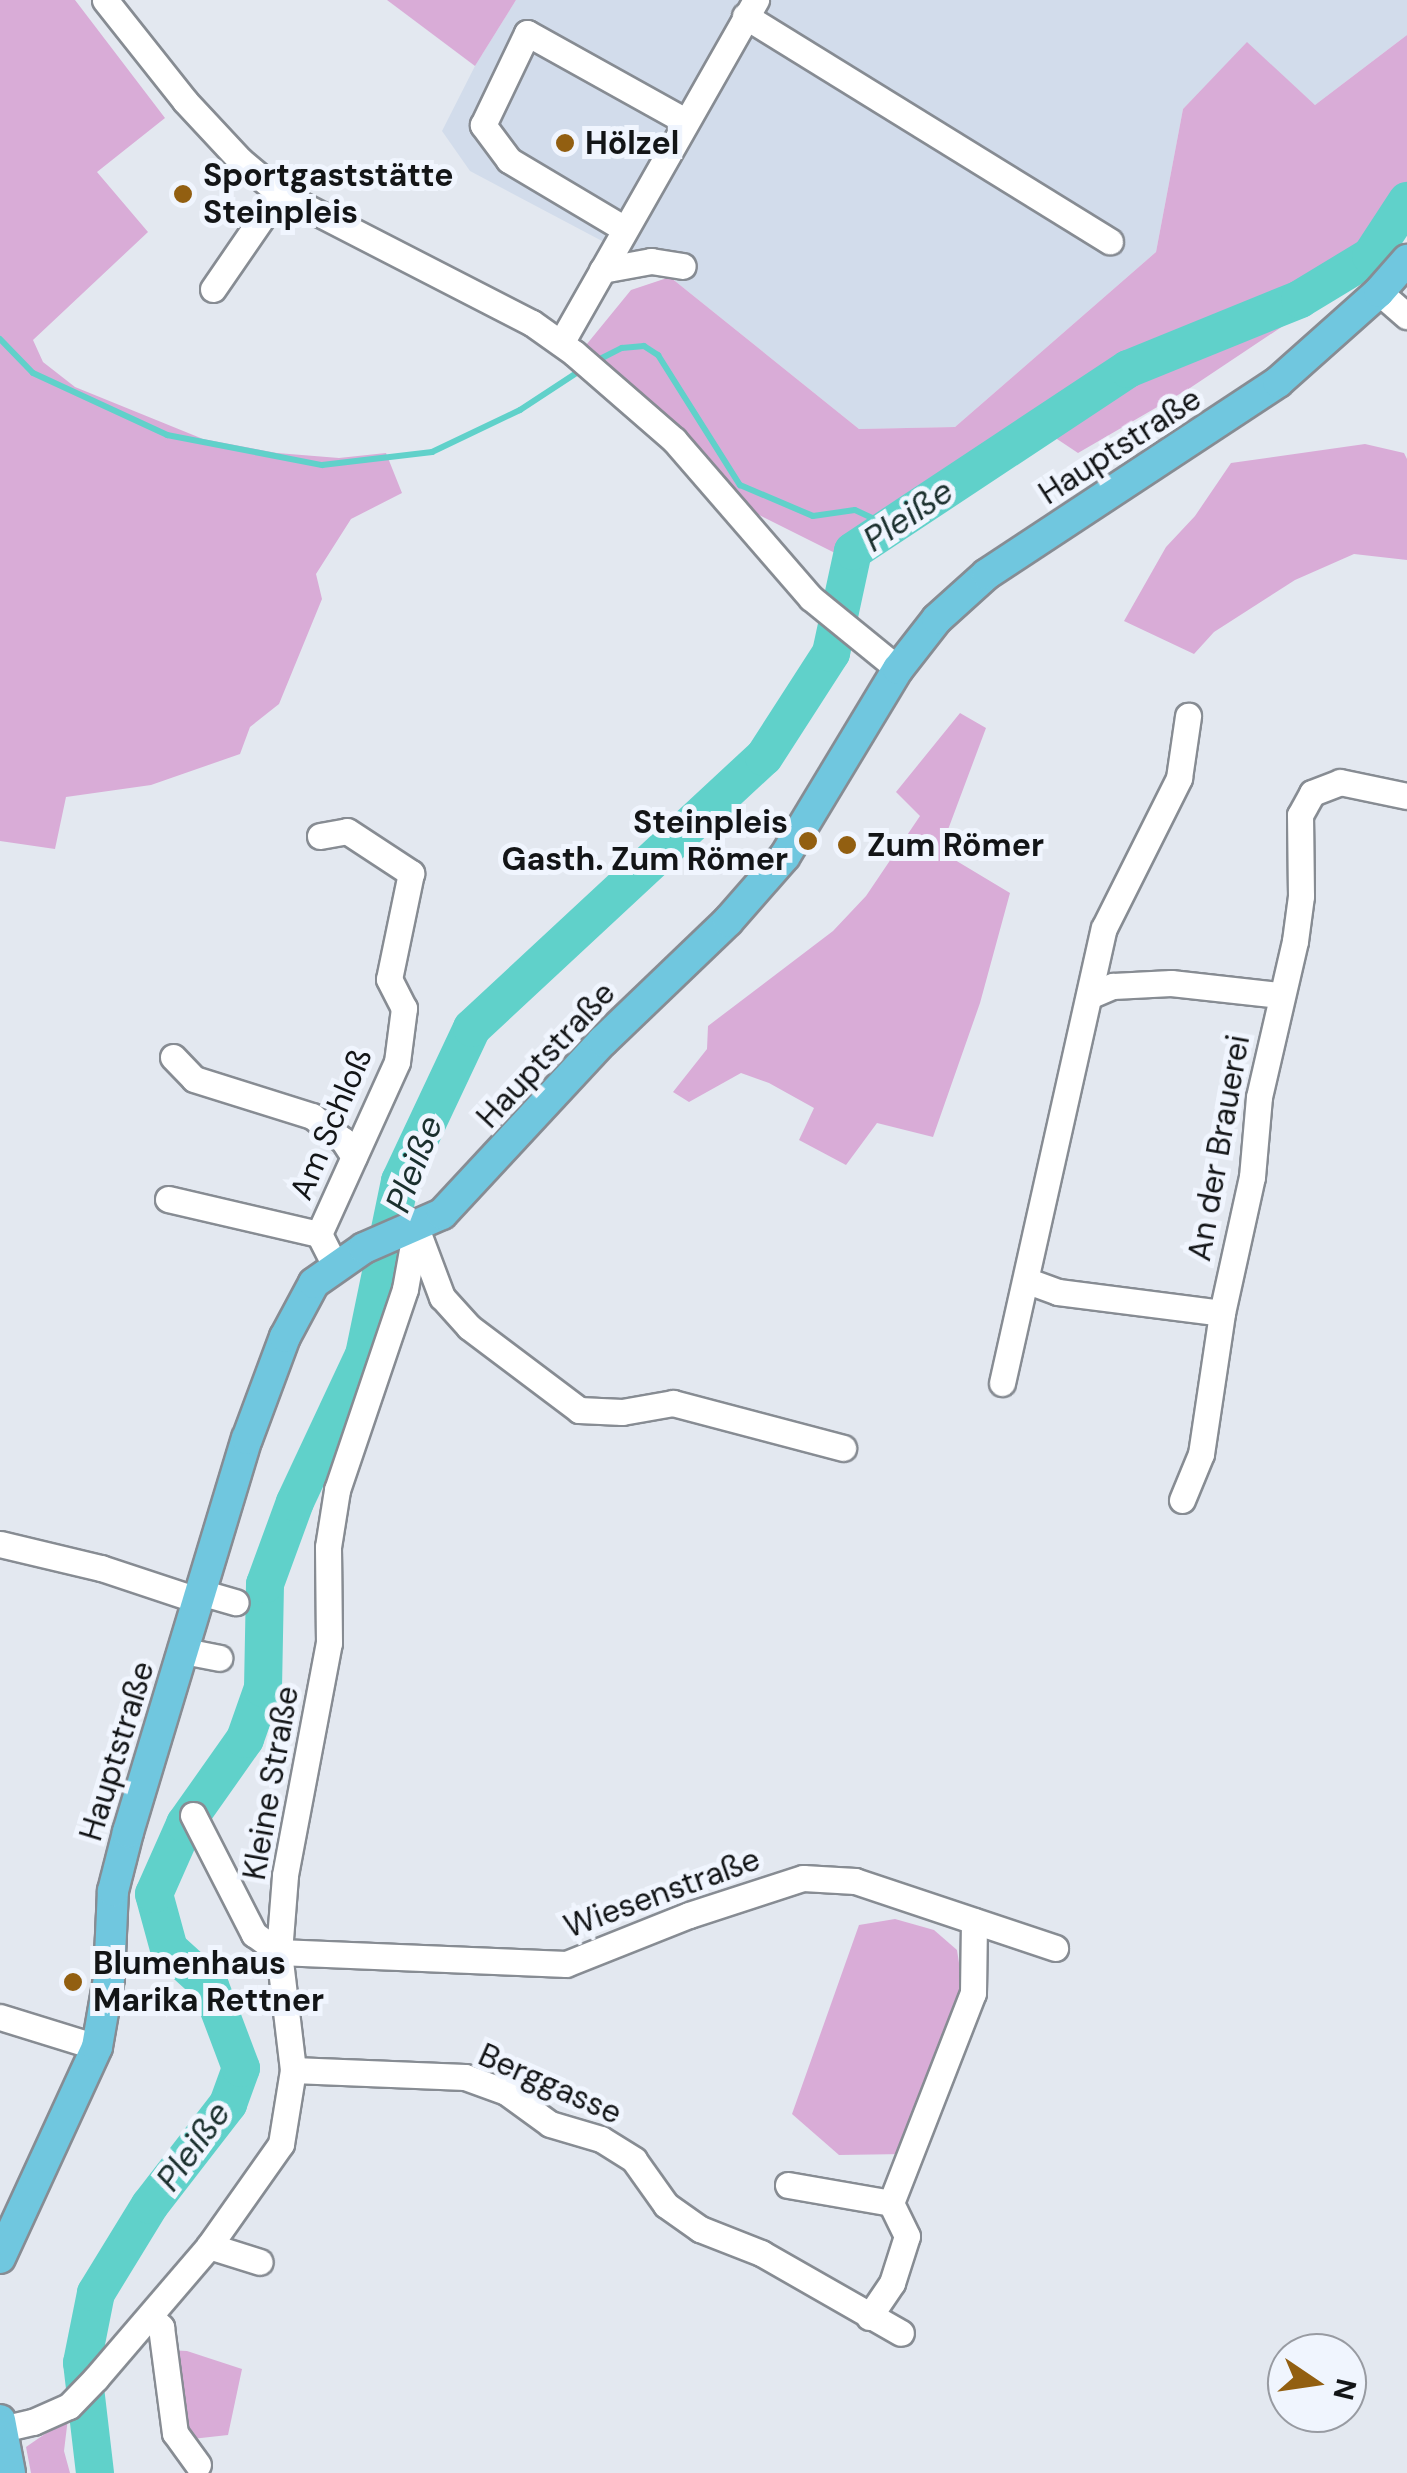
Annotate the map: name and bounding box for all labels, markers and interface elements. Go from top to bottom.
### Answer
place label: Hölzel [585,124,679,162]
marker: Hölzel [554,132,576,154]
place label: Sportgaststätte Steinpleis [203,157,454,232]
marker: Sportgaststätte Steinpleis [172,183,194,205]
street label: Hauptstraße [1032,379,1208,513]
water label: Pleiße [855,470,961,560]
place label: Steinpleis Gasth. Zum Römer [502,804,788,879]
place label: Zum Römer [867,826,1044,864]
marker: Steinpleis Gasth. Zum Römer [797,830,819,852]
marker: Zum Römer [836,834,858,856]
street label: Hauptstraße [469,974,623,1136]
street label: An der Brauerei [1180,1032,1258,1264]
street label: Am Schloß [282,1043,380,1205]
water label: Pleiße [377,1110,451,1218]
street label: Hauptstraße [72,1657,162,1845]
street label: Kleine Straße [235,1683,307,1883]
street label: Wiesenstraße [559,1840,765,1946]
place label: Blumenhaus Marika Rettner [93,1945,324,2020]
marker: Blumenhaus Marika Rettner [62,1971,84,1993]
street label: Berggasse [473,2035,627,2133]
water label: Pleiße [147,2093,239,2199]
north arrow [1267,2333,1367,2433]
text: N [1324,2375,1365,2404]

